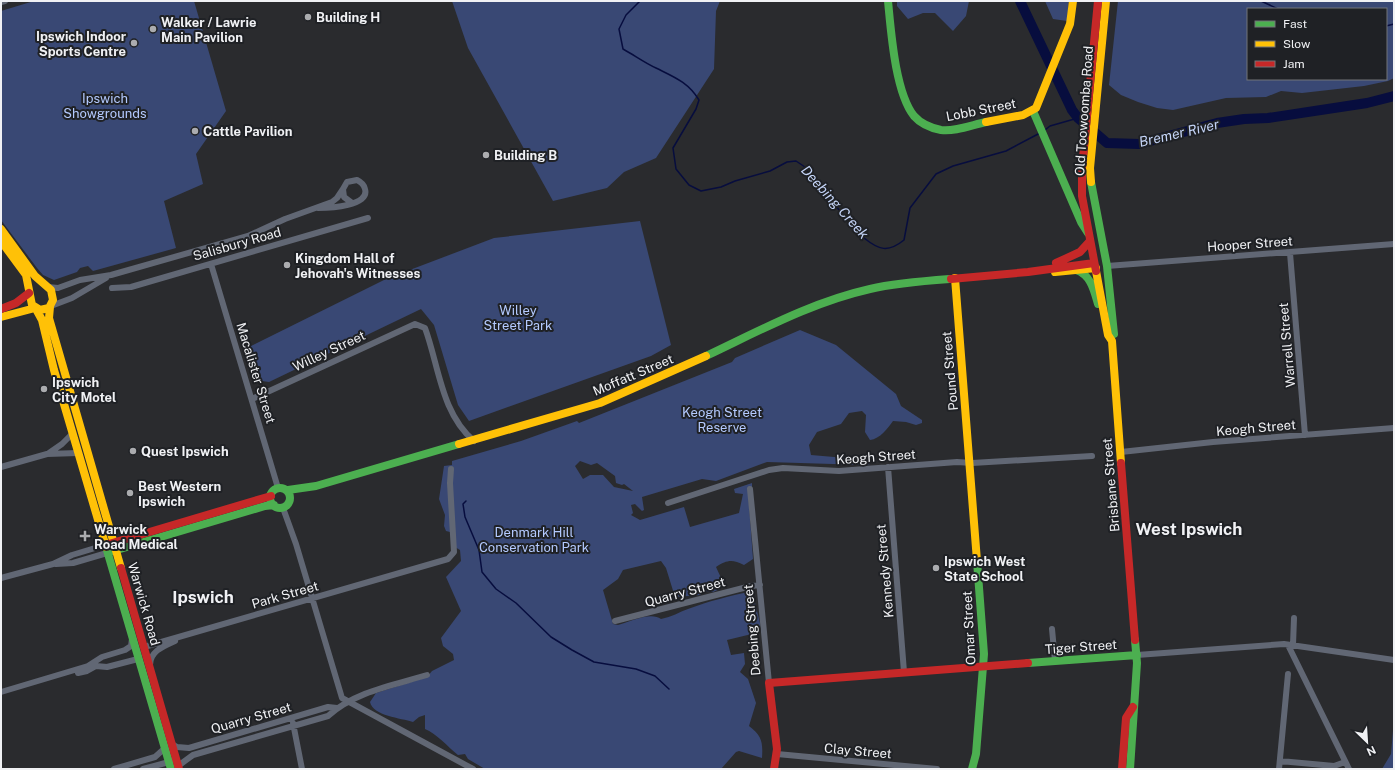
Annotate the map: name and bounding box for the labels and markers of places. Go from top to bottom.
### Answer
place label: Building H [316,10,380,25]
marker: Building H [303,12,313,22]
place label: Walker / Lawrie Main Pavilion [161,15,256,45]
marker: Walker / Lawrie Main Pavilion [148,24,158,34]
place label: Ipswich Indoor Sports Centre [36,29,127,59]
marker: Ipswich Indoor Sports Centre [129,38,139,48]
place label: Cattle Pavilion [203,124,293,139]
marker: Cattle Pavilion [190,126,200,136]
place label: Building B [494,148,557,163]
marker: Building B [481,150,491,160]
place label: Kingdom Hall of Jehovah's Witnesses [295,251,420,281]
marker: Kingdom Hall of Jehovah's Witnesses [282,260,292,270]
place label: Ipswich City Motel [52,375,116,405]
marker: Ipswich City Motel [39,384,49,394]
place label: Quest Ipswich [141,444,229,459]
marker: Quest Ipswich [128,446,138,456]
place label: Best Western Ipswich [138,479,221,509]
marker: Best Western Ipswich [125,488,135,498]
place label: Warwick Road Medical [94,522,178,552]
marker: Warwick Road Medical [79,530,91,542]
place label: Ipswich West State School [944,554,1025,584]
marker: Ipswich West State School [931,563,941,573]

